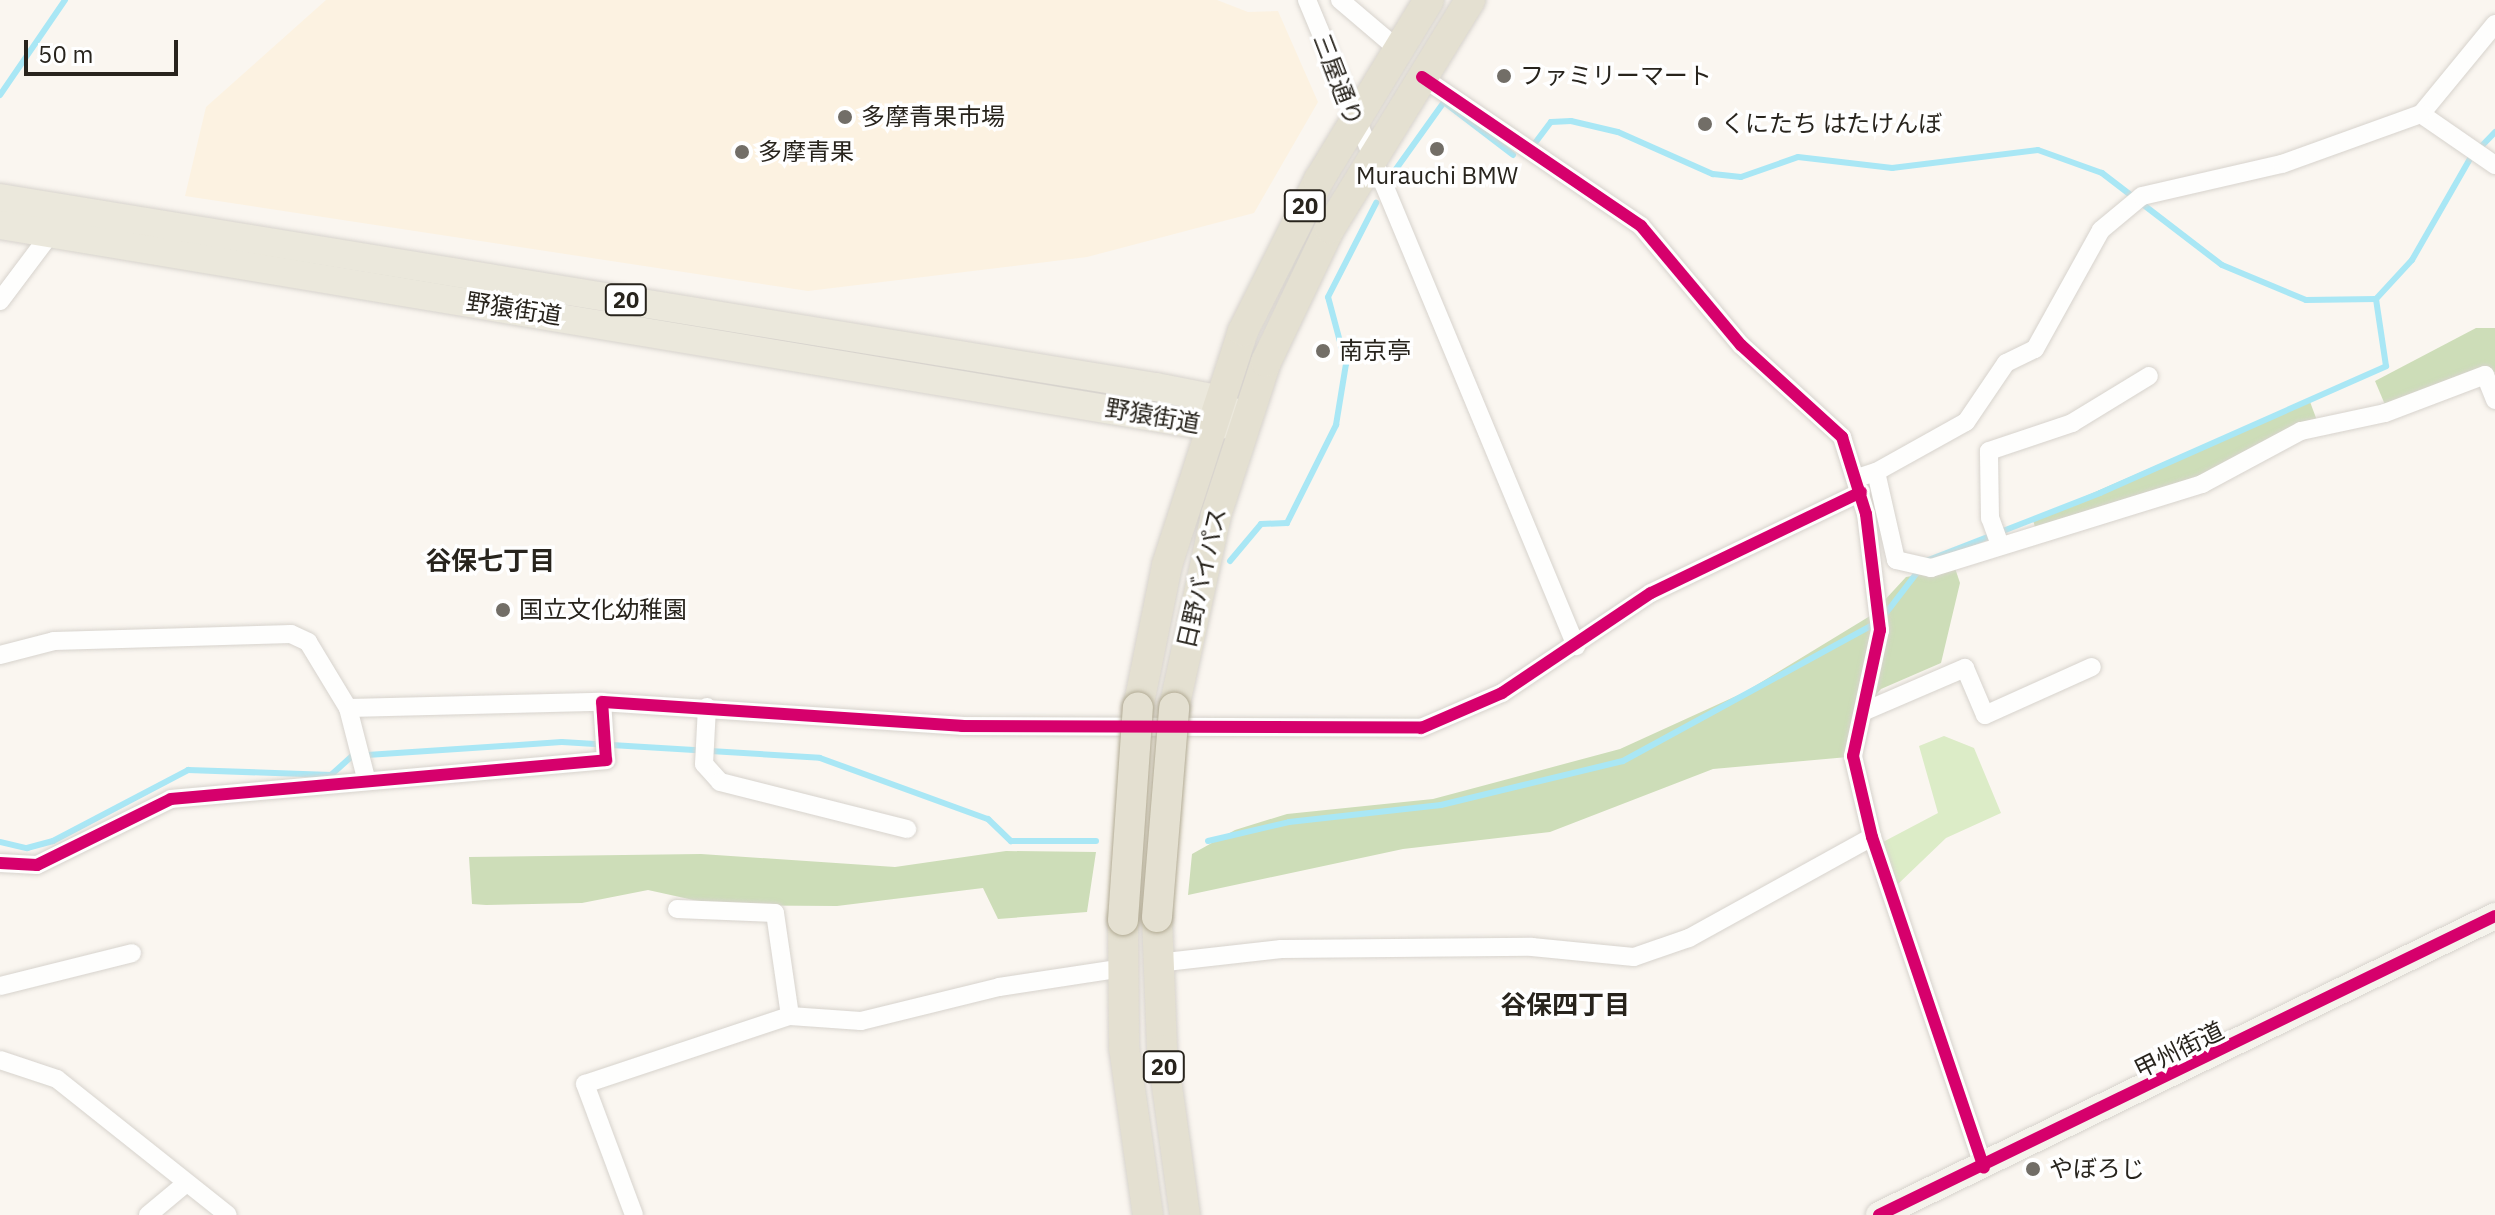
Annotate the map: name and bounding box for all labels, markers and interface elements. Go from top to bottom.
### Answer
scale bar [28,24,182,74]
street label: 三屋通り [1307,30,1369,130]
text: 50 m [38,38,93,70]
place label: ファミリーマート [1520,62,1712,90]
marker: ファミリーマート [1495,67,1513,85]
place label: 多摩青果市場 [861,103,1005,131]
marker: 多摩青果市場 [836,108,854,126]
place label: くにたち はたけんぼ [1721,110,1943,138]
marker: くにたち はたけんぼ [1696,115,1714,133]
place label: 多摩青果 [758,138,854,166]
marker: Murauchi BMW [1428,140,1446,158]
marker: 多摩青果 [733,143,751,161]
place label: Murauchi BMW [1356,162,1518,190]
road number: 20 [1283,188,1327,224]
road number: 20 [604,282,648,318]
street label: 野猿街道 [464,287,564,331]
place label: 南京亭 [1339,337,1411,365]
marker: 南京亭 [1314,342,1332,360]
street label: 野猿街道 [1103,393,1203,439]
street label: 日野バイパス [1172,505,1232,651]
district label: 谷保七丁目 [425,545,555,577]
place label: 国立文化幼稚園 [519,596,687,624]
marker: 国立文化幼稚園 [494,601,512,619]
district label: 谷保四丁目 [1500,989,1630,1021]
street label: 甲州街道 [2130,1016,2228,1084]
road number: 20 [1142,1049,1186,1085]
place label: やぼろじ [2049,1155,2145,1183]
marker: やぼろじ [2024,1160,2042,1178]

